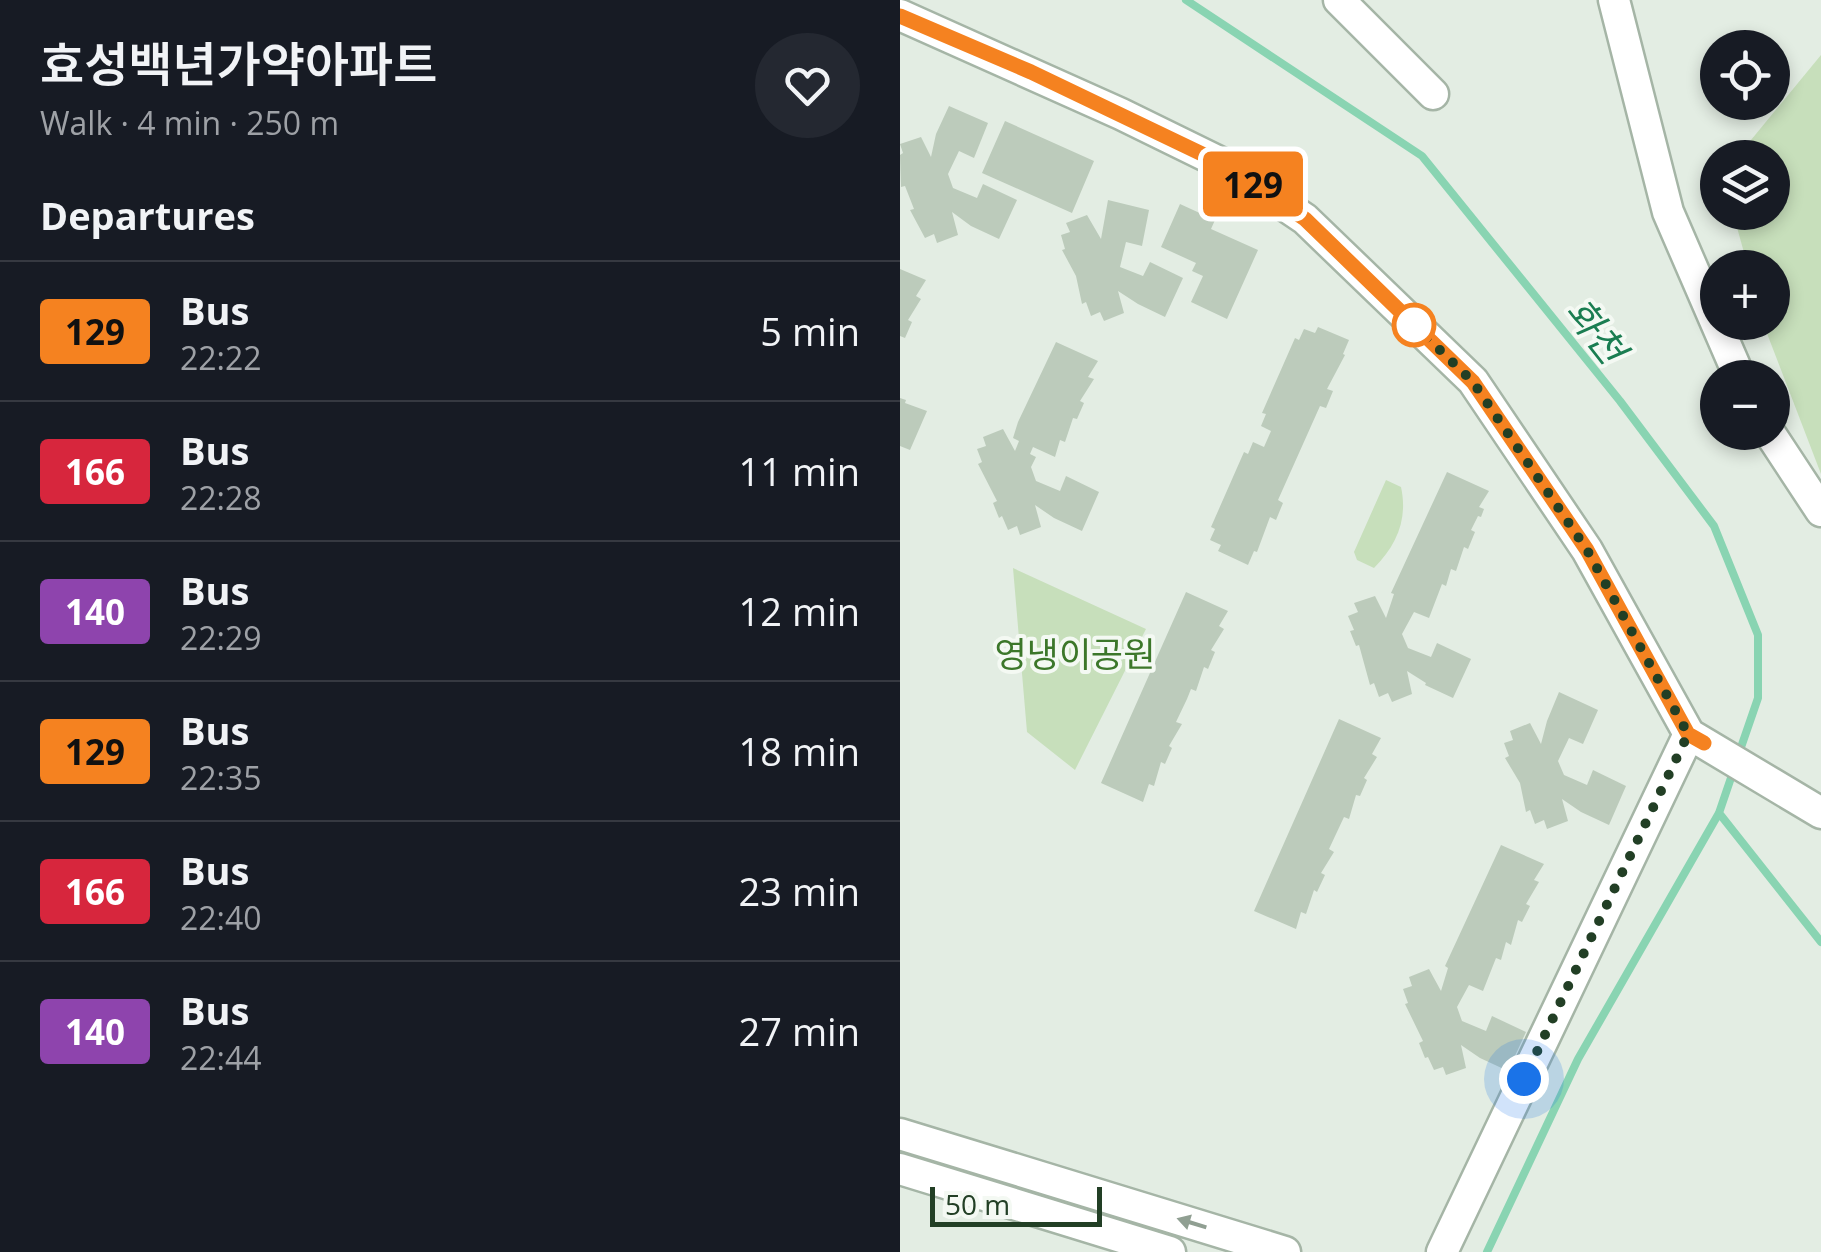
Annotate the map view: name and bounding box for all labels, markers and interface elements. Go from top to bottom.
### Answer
map controls [1700,30,1790,450]
button: locate [1700,30,1790,120]
text: 효성백년가약아파트 [40,31,437,96]
button: heart [755,33,860,138]
text: Walk · 4 min · 250 m [40,101,339,144]
button: layers [1700,140,1790,230]
line badge: 129 [1196,152,1310,216]
text: 129 [1223,161,1283,208]
text: Departures [40,189,255,241]
button: + [1700,250,1790,340]
text: Bus [180,284,249,336]
water label: 화천 [1555,286,1641,377]
unlabelled marker [1393,304,1435,346]
text: 5 min [760,305,860,357]
text: 129 [65,308,125,355]
text: 22:22 [180,336,262,379]
button: − [1700,360,1790,450]
text: Bus [180,424,249,476]
text: 11 min [739,445,860,497]
text: 166 [65,448,125,495]
text: 22:28 [180,476,262,519]
text: Bus [180,564,249,616]
text: 12 min [739,585,860,637]
text: 140 [65,588,125,635]
text: 22:29 [180,616,262,659]
park label: 영냉이공원 [994,630,1156,677]
text: Bus [180,704,249,756]
text: 18 min [739,725,860,777]
text: 129 [65,728,125,775]
text: 22:35 [180,756,262,799]
text: Bus [180,844,249,896]
text: 23 min [739,865,860,917]
text: 166 [65,868,125,915]
text: 22:40 [180,896,262,939]
text: Bus [180,984,249,1036]
text: 27 min [739,1005,860,1057]
text: 140 [65,1008,125,1055]
text: 22:44 [180,1036,262,1079]
your location [1499,1054,1549,1104]
scale bar [930,1182,1102,1226]
text: 50 m [945,1185,1010,1223]
one-way arrow [1176,1215,1206,1230]

